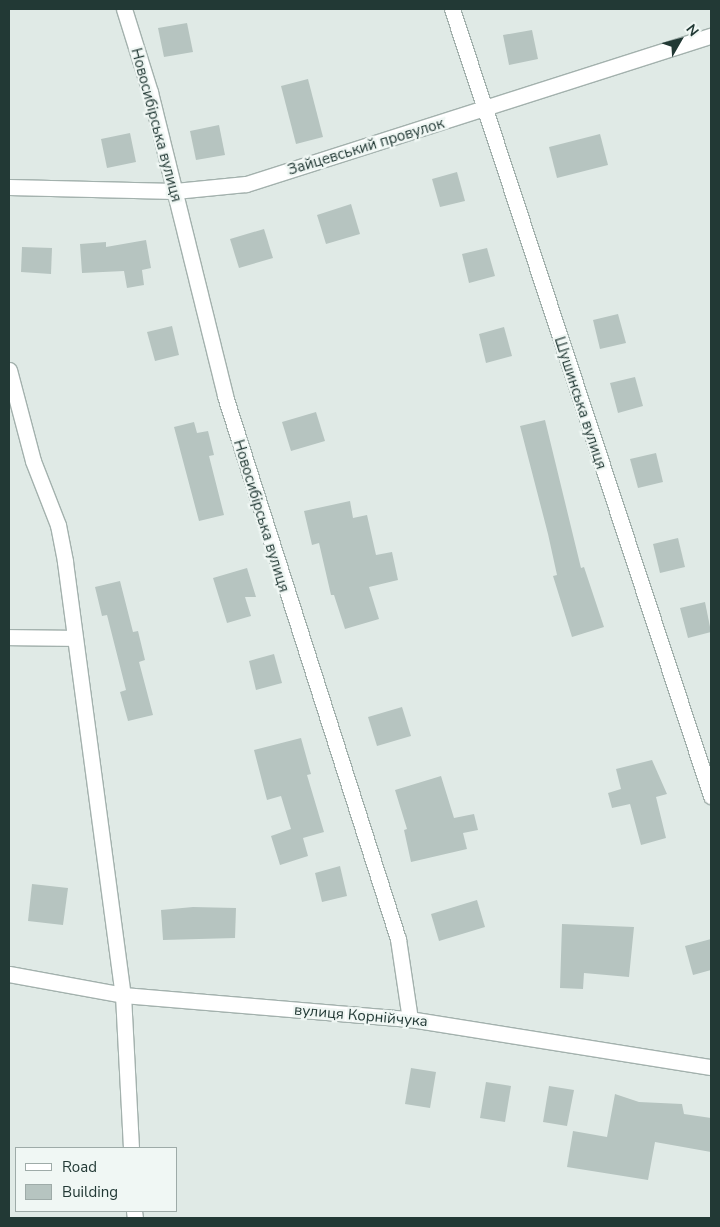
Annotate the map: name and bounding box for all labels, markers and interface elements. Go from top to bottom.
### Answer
north arrow [655,15,705,65]
text: N [681,20,703,40]
street label: Новосибірська вулиця [127,46,185,204]
street label: Зайцевський провулок [285,115,447,179]
street label: Шушинська вулиця [550,334,610,472]
street label: Новосибірська вулиця [229,438,293,594]
street label: вулиця Корнійчука [293,1001,429,1031]
legend [15,1147,178,1212]
text: Road [62,1157,97,1177]
text: Building [62,1182,118,1202]

